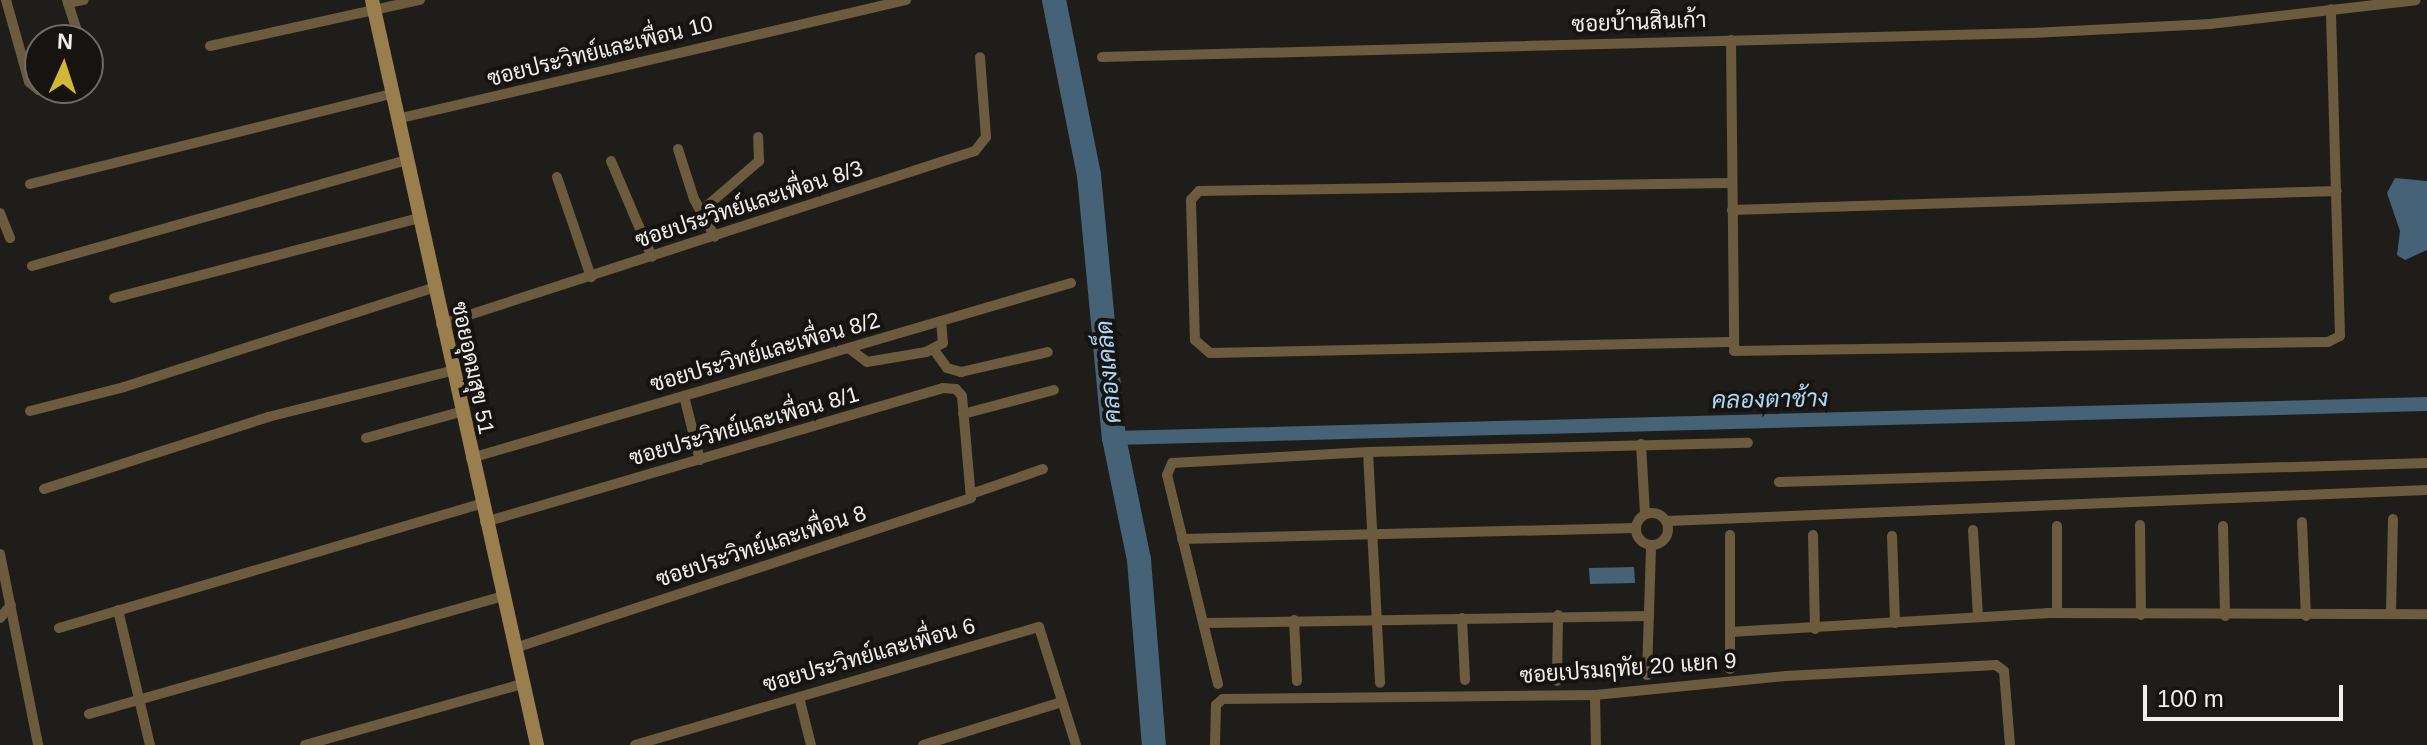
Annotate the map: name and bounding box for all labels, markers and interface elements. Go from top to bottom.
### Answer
street label: ซอยบ้านสินเก้า [1571,6,1707,38]
street label: ซอยประวิทย์และเพื่อน 10 [484,10,716,92]
north arrow [24,24,104,104]
text: N [57,29,74,54]
street label: ซอยประวิทย์และเพื่อน 8/3 [632,155,866,253]
street label: ซอยอุดมสุข 51 [446,299,500,437]
street label: ซอยประวิทย์และเพื่อน 8/2 [647,307,883,397]
water label: คลองเคล็ด [1089,319,1127,425]
street label: ซอยประวิทย์และเพื่อน 8/1 [626,381,862,471]
water label: คลองตาช้าง [1711,384,1829,414]
street label: ซอยประวิทย์และเพื่อน 8 [653,500,869,592]
street label: ซอยประวิทย์และเพื่อน 6 [760,612,978,698]
street label: ซอยเปรมฤทัย 20 แยก 9 [1519,647,1737,689]
scale bar [2147,669,2347,719]
text: 100 m [2157,685,2224,712]

